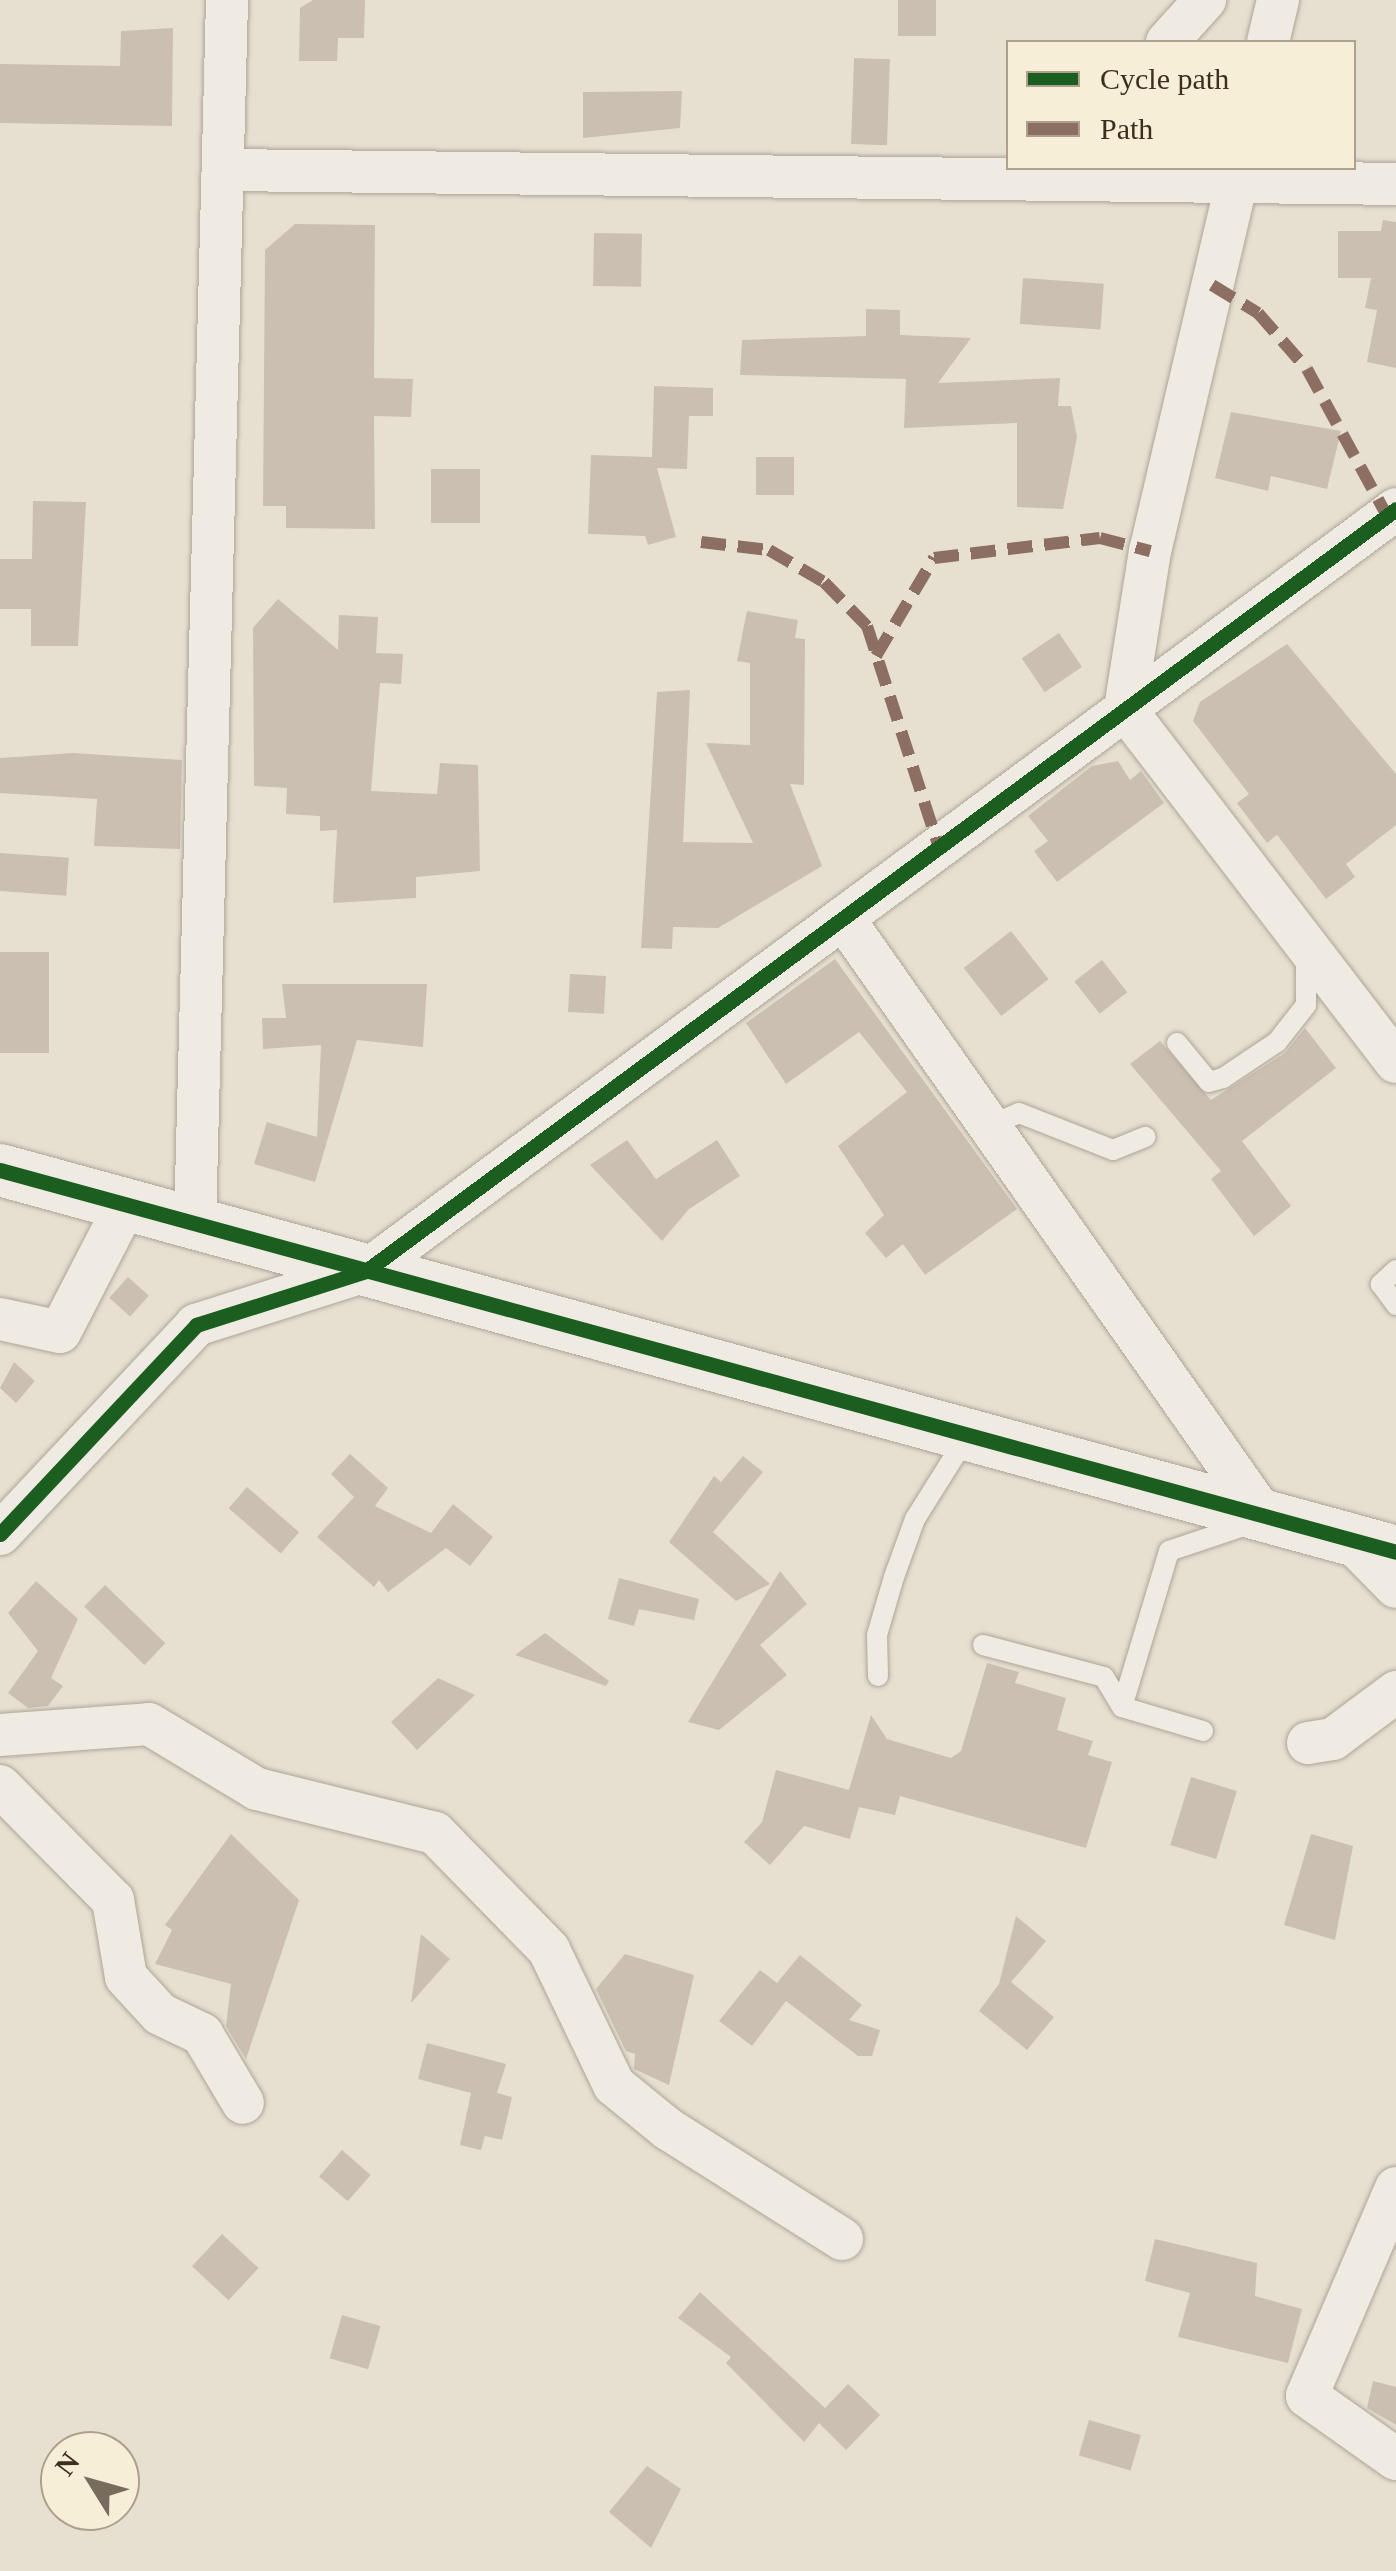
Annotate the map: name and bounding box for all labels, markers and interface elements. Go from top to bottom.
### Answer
legend [1006,40,1356,170]
text: Cycle path [1100,62,1229,95]
text: Path [1100,112,1153,145]
north arrow [40,2431,140,2531]
text: N [49,2446,86,2481]

